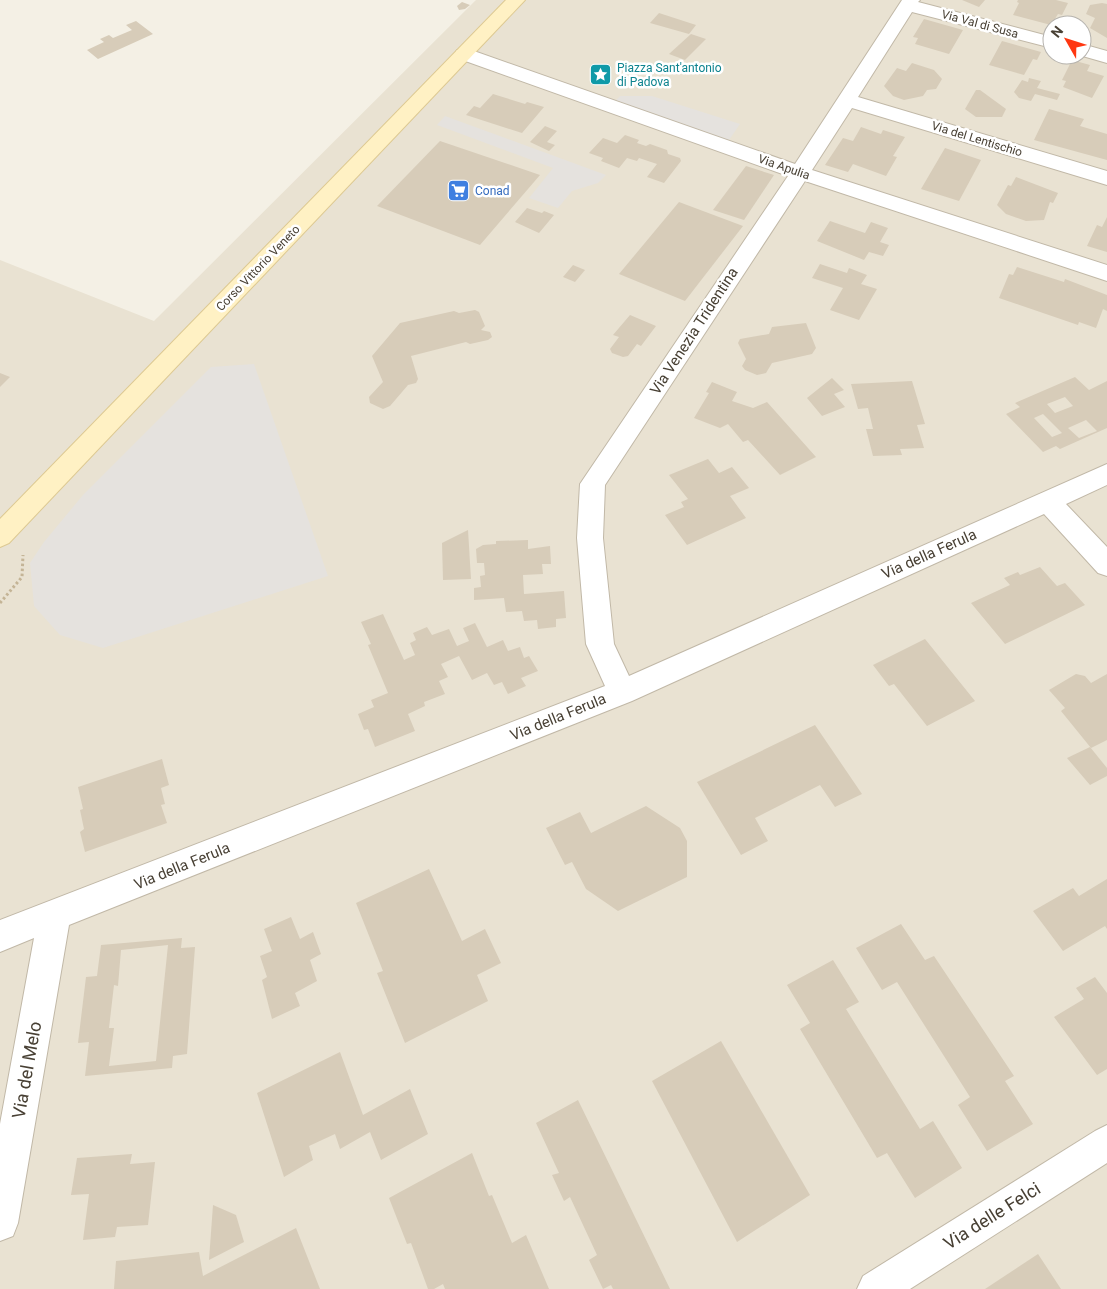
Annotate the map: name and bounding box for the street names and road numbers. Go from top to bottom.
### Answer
street label: Via Val di Susa [940,7,1020,41]
street label: Via del Lentischio [930,119,1024,160]
street label: Via Apulia [756,152,812,182]
street label: Corso Vittorio Veneto [213,222,303,314]
street label: Via Venezia Tridentina [646,264,742,398]
street label: Via della Ferula [879,525,979,583]
street label: Via della Ferula [507,690,609,744]
street label: Via della Ferula [131,839,233,893]
street label: Via del Melo [8,1020,45,1120]
street label: Via delle Felci [940,1178,1044,1254]

